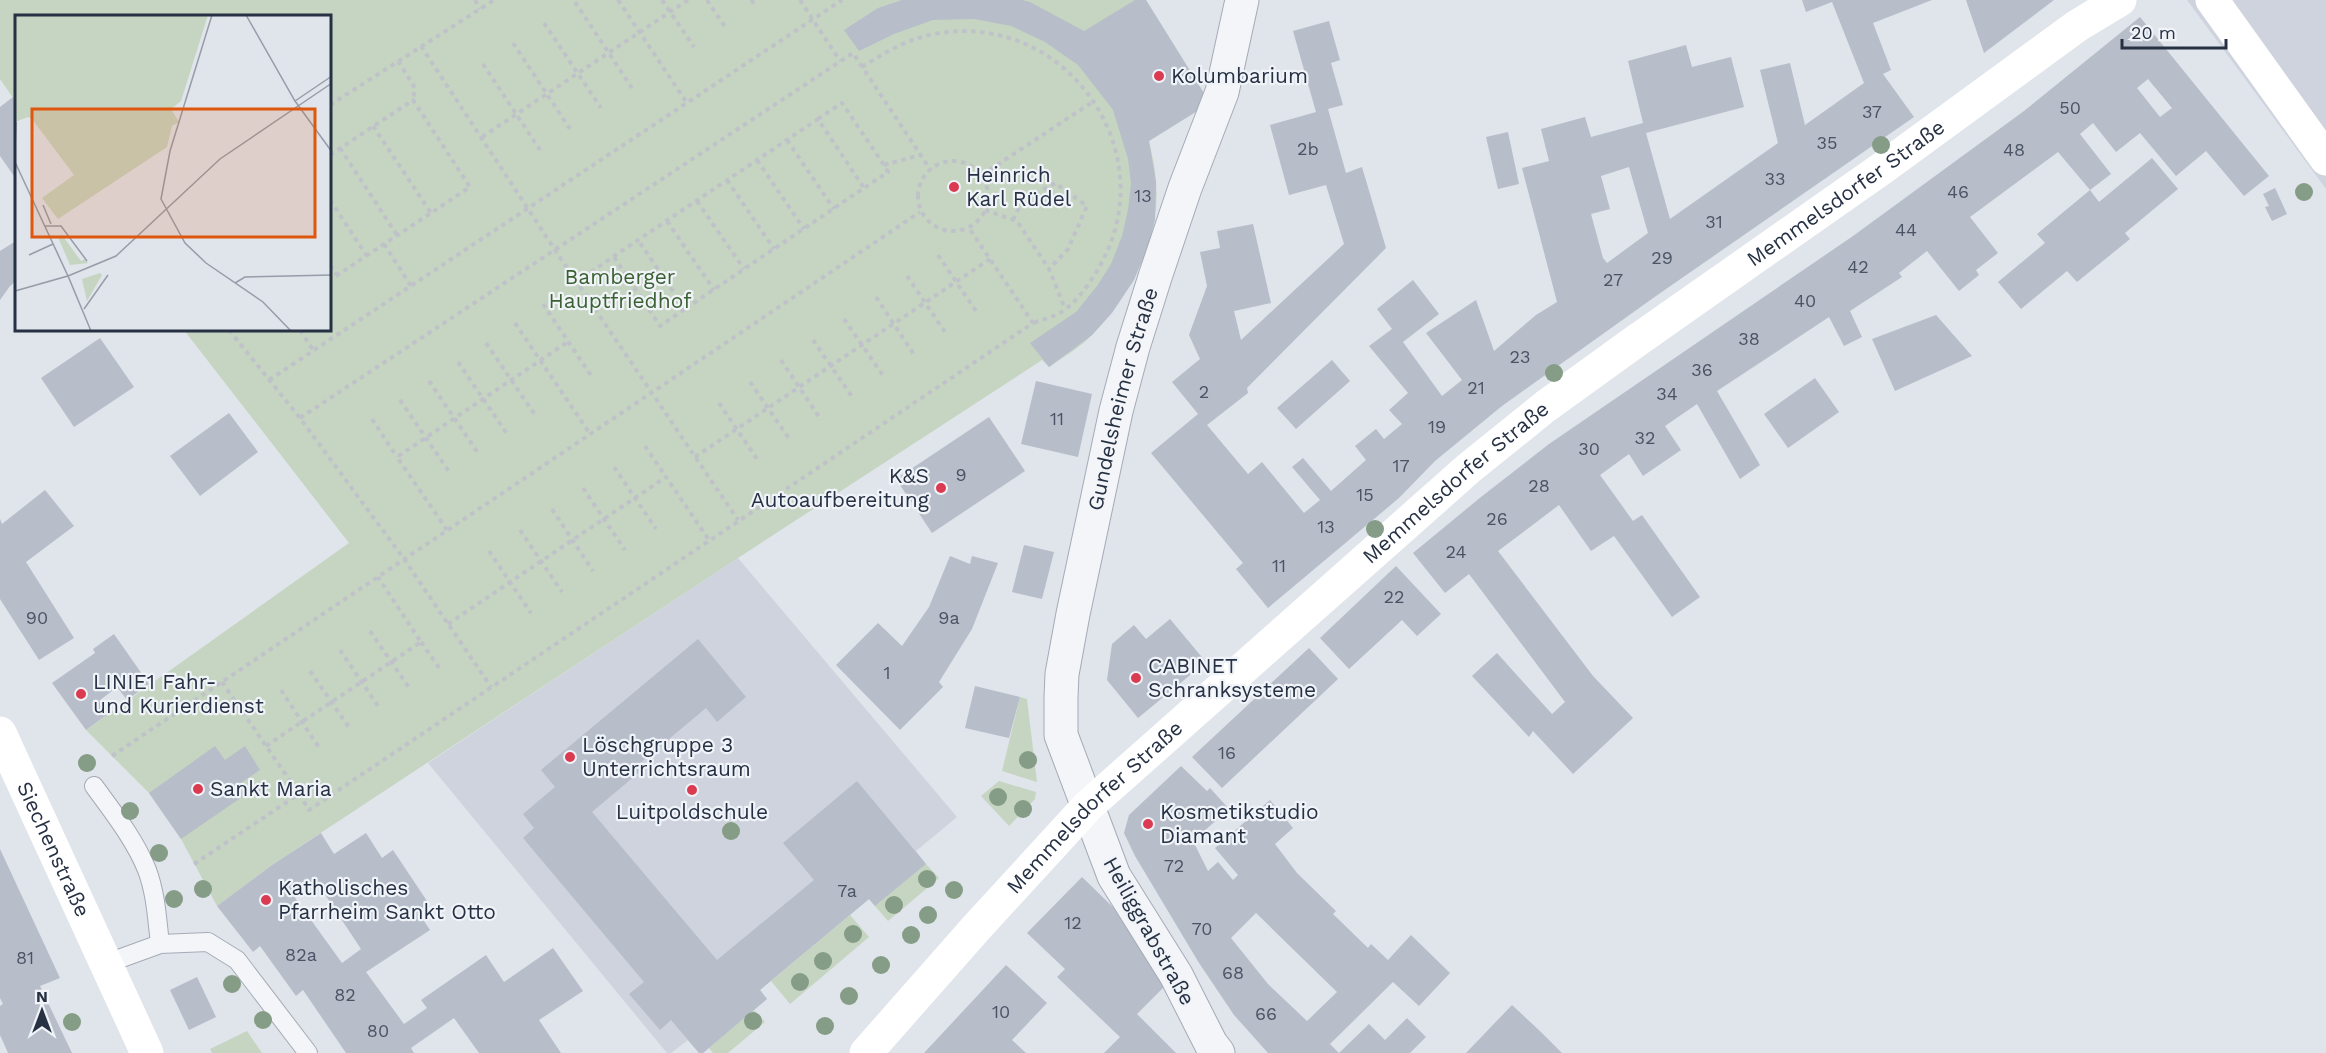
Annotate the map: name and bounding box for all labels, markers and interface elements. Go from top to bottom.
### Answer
scale bar [2122,12,2226,50]
inset map [15,15,332,332]
text: 20 m [2131,22,2176,43]
place label: Kolumbarium [1171,63,1308,88]
marker: Kolumbarium [1152,69,1166,83]
house number: 50 [2059,97,2081,118]
house number: 37 [1862,101,1882,122]
street label: Memmelsdorfer Straße [1742,114,1949,271]
house number: 35 [1817,132,1837,153]
house number: 2b [1297,138,1319,159]
house number: 48 [2003,139,2025,160]
place label: Heinrich Karl Rüdel [966,162,1072,211]
house number: 33 [1765,168,1786,189]
marker: Heinrich Karl Rüdel [947,180,961,194]
house number: 46 [1947,181,1969,202]
house number: 13 [1134,185,1152,206]
house number: 31 [1705,211,1723,232]
house number: 44 [1895,219,1917,240]
house number: 29 [1651,247,1673,268]
house number: 42 [1847,256,1869,277]
park label: Bamberger Hauptfriedhof [549,264,691,313]
house number: 27 [1603,269,1623,290]
street label: Gundelsheimer Straße [1082,284,1163,513]
house number: 40 [1794,290,1816,311]
house number: 38 [1738,328,1760,349]
house number: 23 [1510,346,1531,367]
house number: 36 [1691,359,1713,380]
house number: 21 [1467,377,1485,398]
house number: 2 [1199,381,1209,402]
house number: 34 [1656,383,1678,404]
street label: Memmelsdorfer Straße [1357,396,1554,568]
house number: 11 [1050,408,1064,429]
house number: 19 [1428,416,1446,437]
house number: 32 [1635,427,1656,448]
house number: 30 [1578,438,1600,459]
house number: 17 [1392,455,1410,476]
place label: K&S Autoaufbereitung [751,463,930,512]
house number: 9 [955,464,967,485]
house number: 28 [1528,475,1550,496]
marker: K&S Autoaufbereitung [934,481,948,495]
house number: 15 [1356,484,1374,505]
house number: 26 [1486,508,1508,529]
house number: 13 [1317,516,1335,537]
house number: 24 [1446,541,1466,562]
house number: 11 [1272,555,1286,576]
house number: 22 [1384,586,1405,607]
house number: 90 [26,607,48,628]
house number: 9a [938,607,960,628]
place label: CABINET Schranksysteme [1148,653,1316,702]
house number: 1 [883,662,891,683]
place label: LINIE1 Fahr- und Kurierdienst [93,669,264,718]
marker: CABINET Schranksysteme [1129,671,1143,685]
marker: LINIE1 Fahr- und Kurierdienst [74,687,88,701]
street label: Memmelsdorfer Straße [1001,715,1187,899]
place label: Löschgruppe 3 Unterrichtsraum [582,732,751,781]
house number: 16 [1218,742,1236,763]
marker: Löschgruppe 3 Unterrichtsraum [563,750,577,764]
place label: Sankt Maria [210,776,332,801]
street label: Siechenstraße [12,777,96,921]
marker: Sankt Maria [191,782,205,796]
marker: Luitpoldschule [685,783,699,797]
place label: Luitpoldschule [616,799,768,824]
place label: Kosmetikstudio Diamant [1160,799,1319,848]
marker: Kosmetikstudio Diamant [1141,817,1155,831]
street label: Heiliggrabstraße [1098,852,1201,1009]
house number: 72 [1164,855,1184,876]
place label: Katholisches Pfarrheim Sankt Otto [278,875,496,924]
house number: 7a [837,880,857,901]
marker: Katholisches Pfarrheim Sankt Otto [259,893,273,907]
house number: 12 [1064,912,1082,933]
house number: 70 [1192,918,1212,939]
house number: 82a [285,944,317,965]
house number: 81 [16,947,34,968]
house number: 68 [1222,962,1244,983]
north arrow [12,981,72,1041]
house number: 82 [334,984,356,1005]
text: N [36,987,48,1006]
house number: 10 [992,1001,1010,1022]
house number: 66 [1255,1003,1277,1024]
house number: 80 [367,1020,389,1041]

